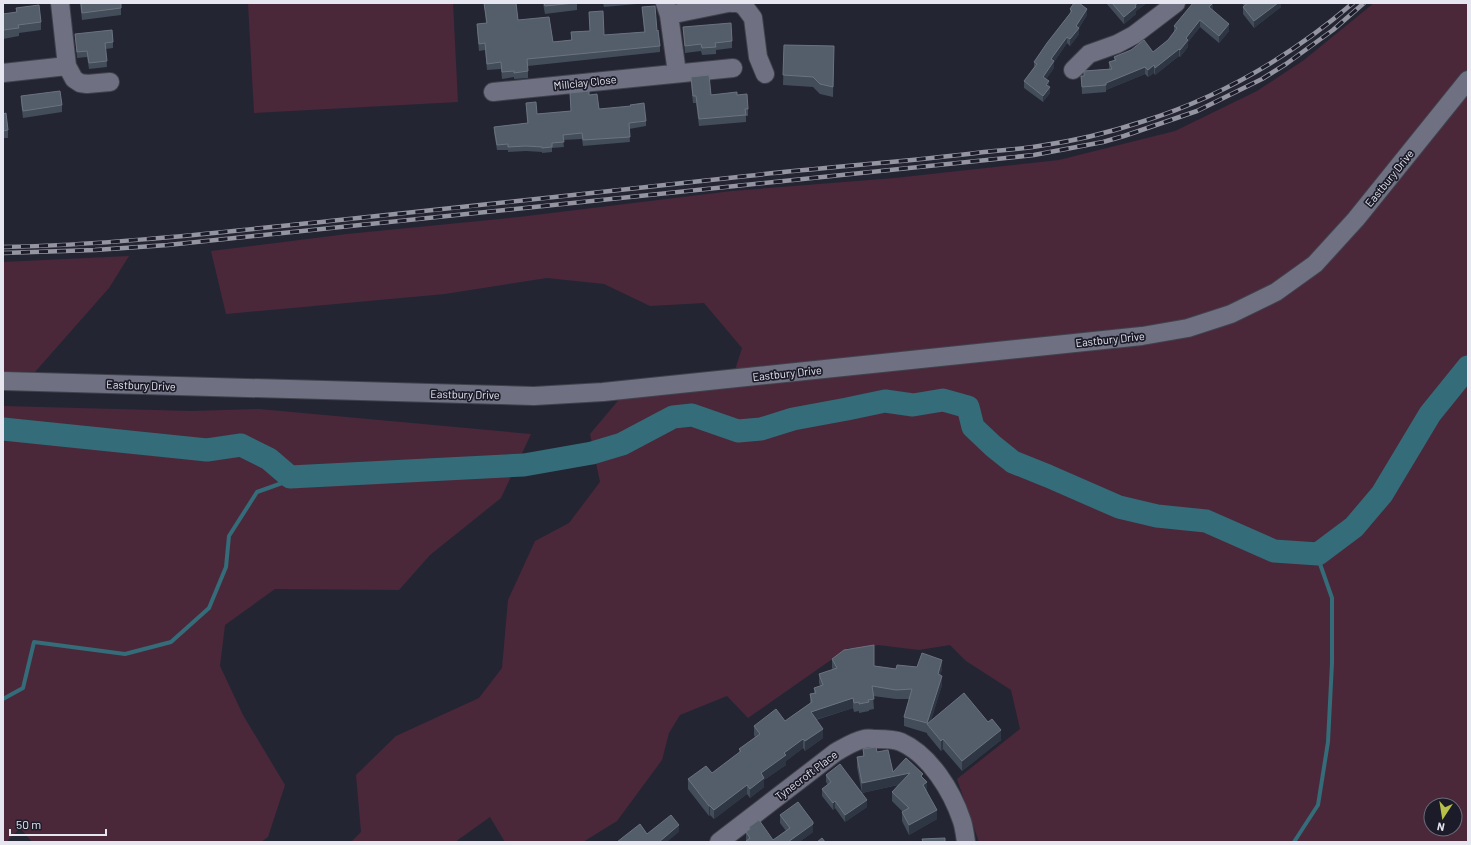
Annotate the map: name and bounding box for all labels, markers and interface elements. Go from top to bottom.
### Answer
street label: Millclay Close [553,72,617,92]
street label: Eastbury Drive [1362,147,1416,209]
street label: Eastbury Drive [1075,329,1145,349]
street label: Eastbury Drive [752,363,822,383]
street label: Eastbury Drive [106,377,176,393]
street label: Eastbury Drive [430,387,500,401]
street label: Tynecroft Place [772,747,840,803]
north arrow [1423,797,1463,837]
scale bar [10,811,106,837]
text: 50 m [16,817,41,831]
text: N [1436,820,1446,834]

